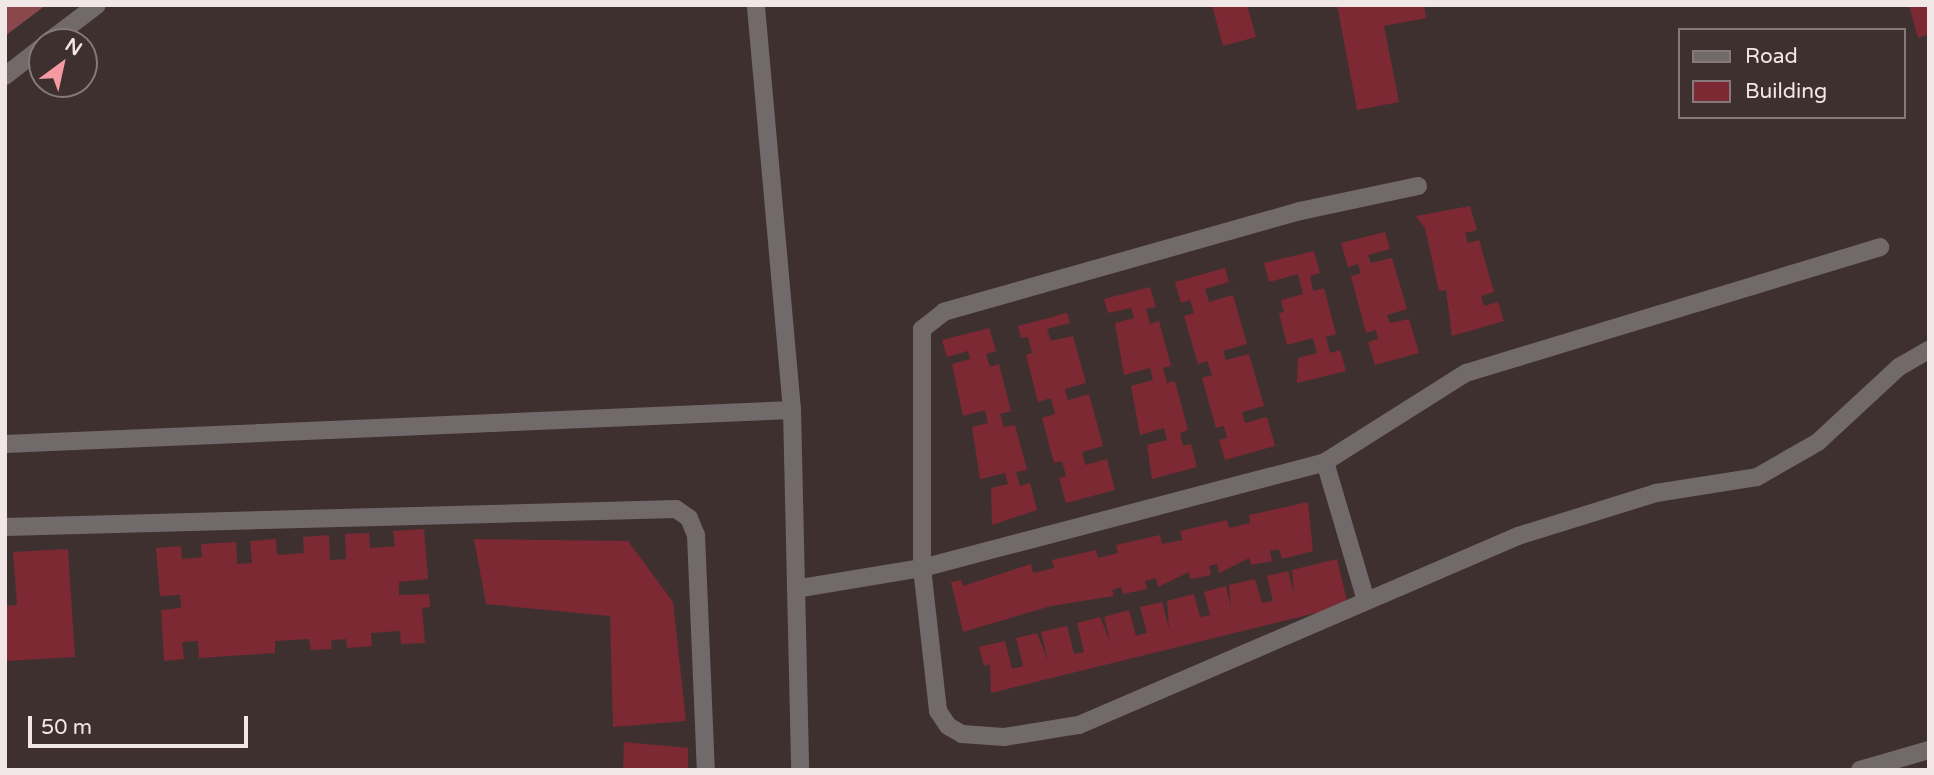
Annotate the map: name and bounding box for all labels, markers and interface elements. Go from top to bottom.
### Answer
north arrow [28,28,98,98]
legend [1678,28,1906,119]
text: N [61,34,86,60]
text: Road [1745,44,1798,69]
text: Building [1745,79,1827,104]
scale bar [32,702,252,746]
text: 50 m [41,715,92,740]

